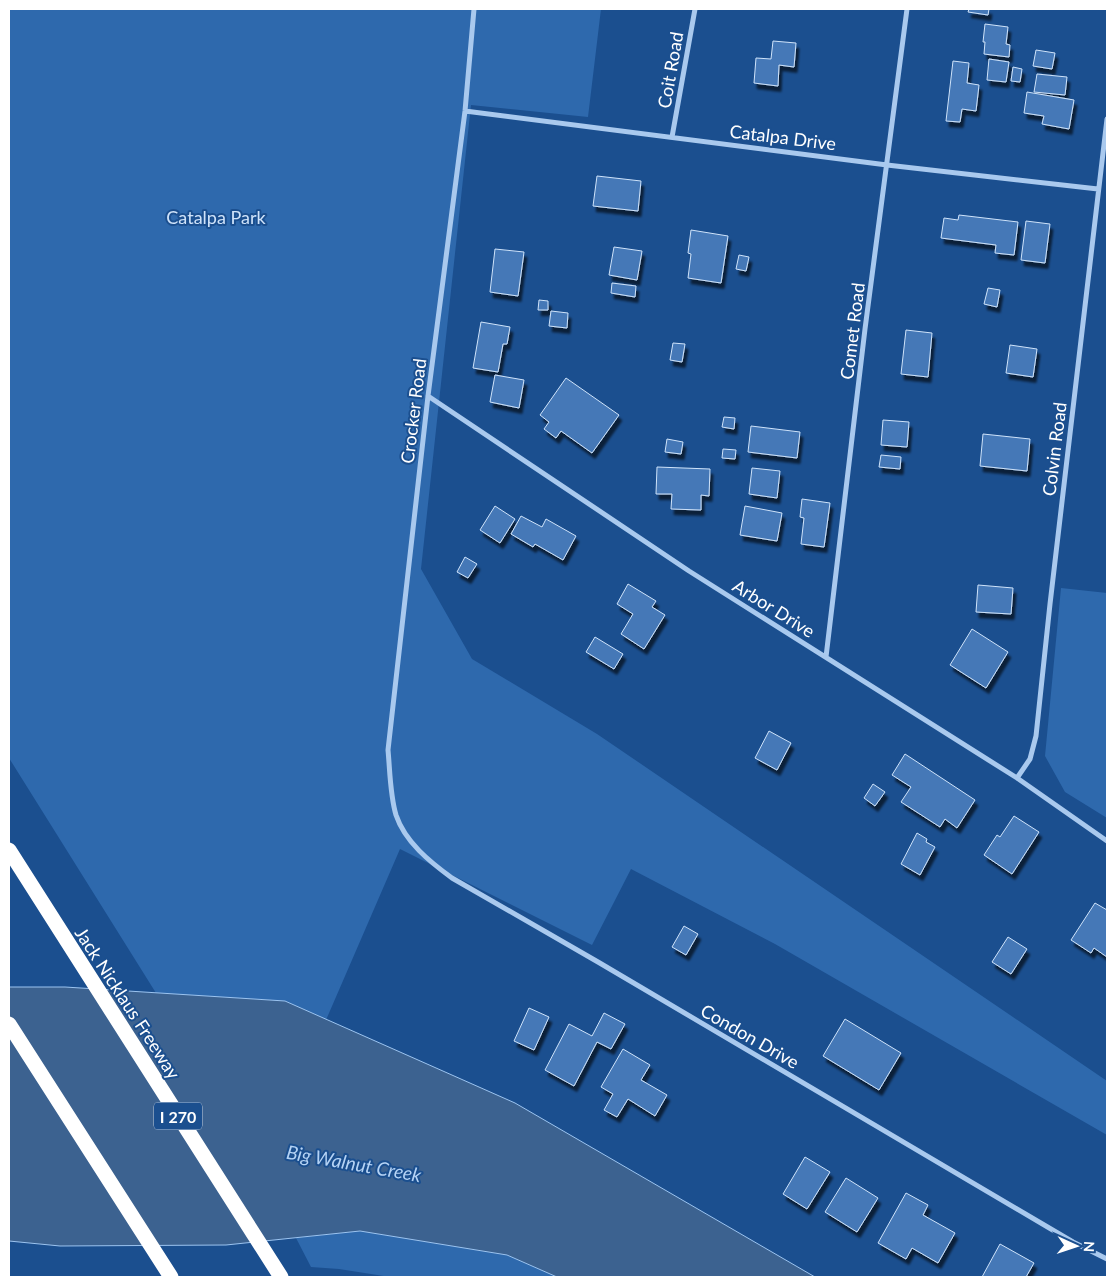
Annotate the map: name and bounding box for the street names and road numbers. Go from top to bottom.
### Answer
street label: Coit Road [652,30,688,110]
street label: Catalpa Drive [729,120,837,154]
street label: Comet Road [835,281,869,381]
street label: Crocker Road [396,357,430,465]
street label: Colvin Road [1037,401,1071,497]
street label: Arbor Drive [729,574,819,642]
street label: Jack Nicklaus Freeway [71,923,186,1084]
street label: Condon Drive [697,999,803,1073]
road number: I 270 [154,1102,202,1130]

